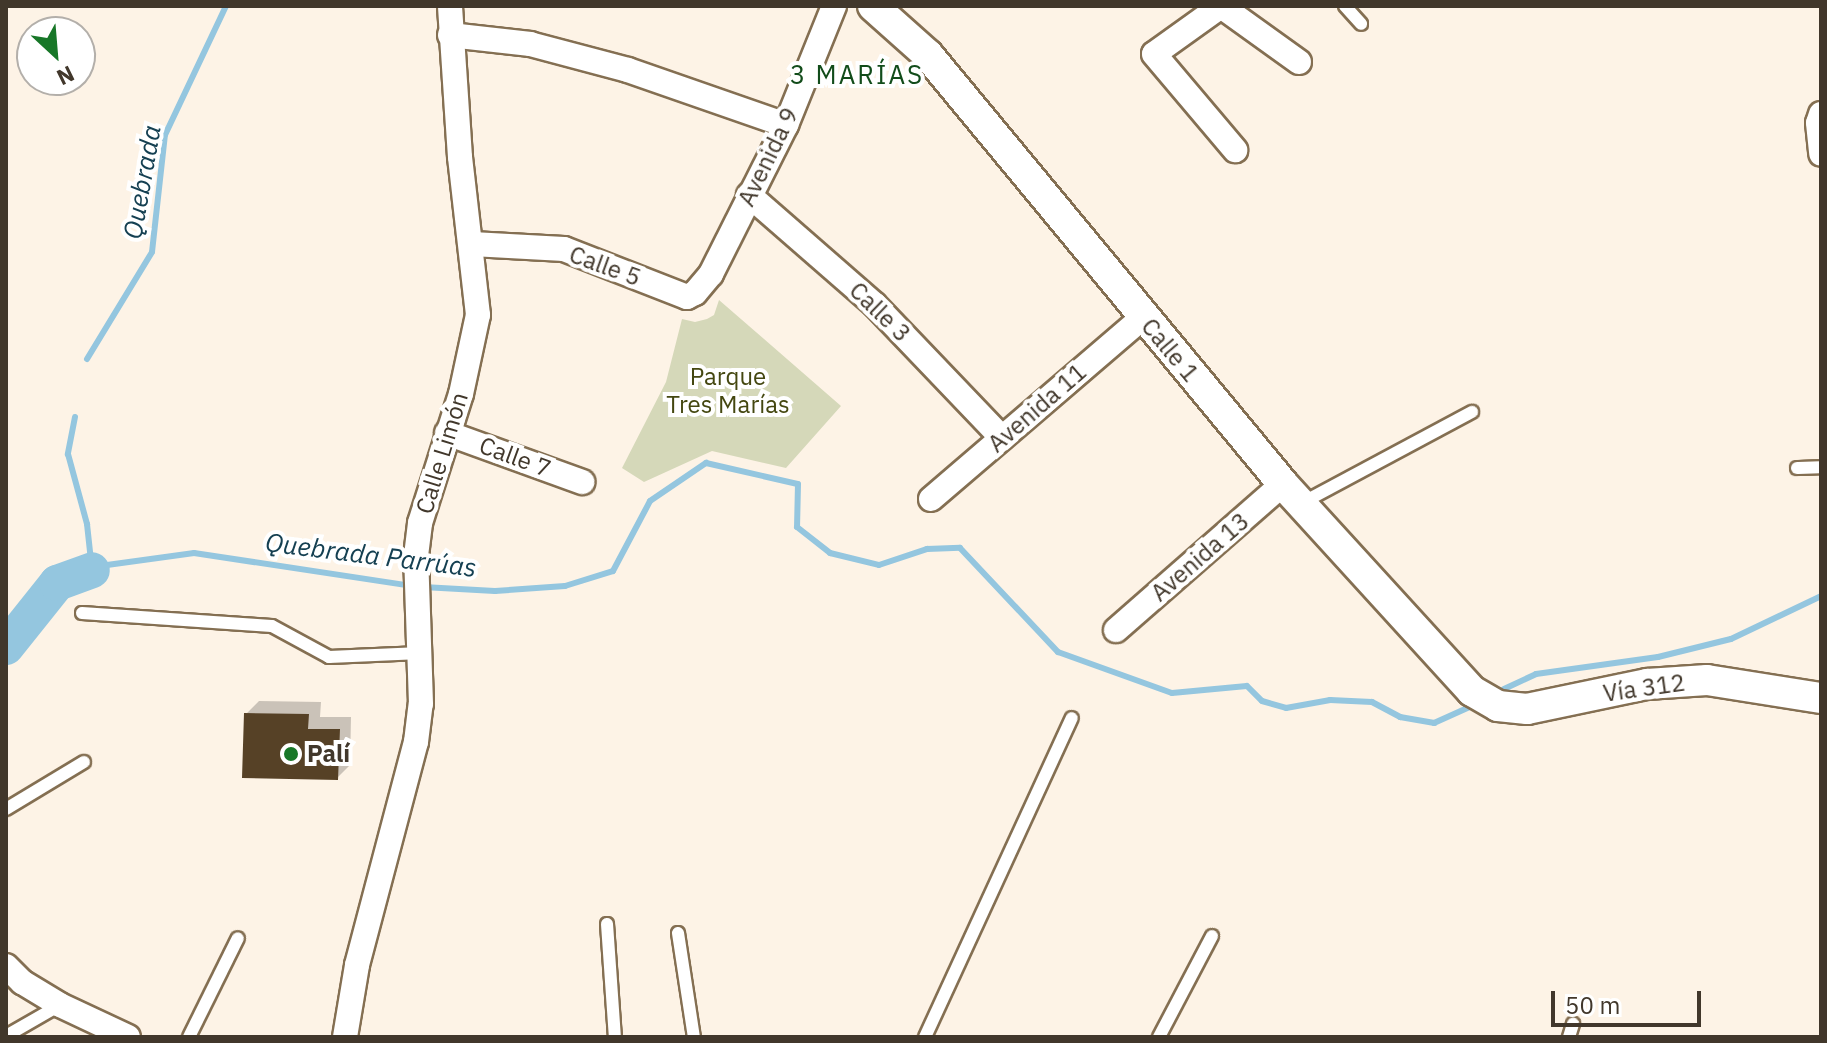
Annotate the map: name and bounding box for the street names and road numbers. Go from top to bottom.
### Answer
street label: Avenida 9 [732,103,804,211]
street label: Calle 5 [565,240,645,292]
street label: Calle 3 [843,276,917,348]
street label: Calle 1 [1135,312,1205,388]
street label: Avenida 11 [982,358,1092,458]
street label: Calle Limón [410,389,474,517]
street label: Calle 7 [475,431,555,483]
street label: Avenida 13 [1145,507,1255,607]
street label: Vía 312 [1601,668,1687,708]

